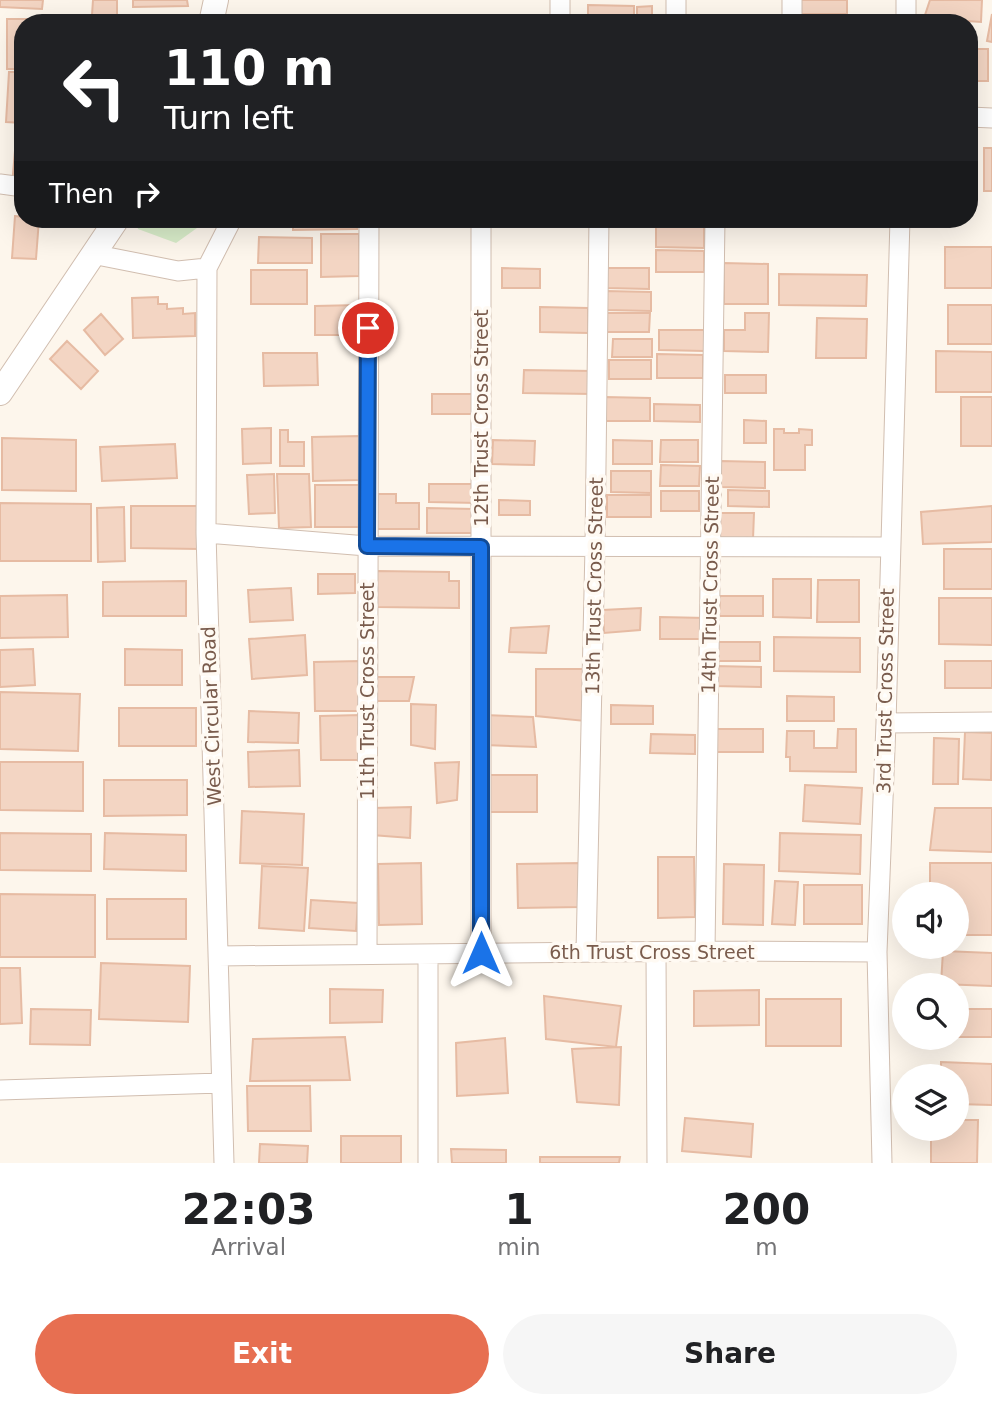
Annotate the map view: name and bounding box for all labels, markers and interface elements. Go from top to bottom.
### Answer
text: 110 m [164,40,334,97]
icon: left [49,42,140,133]
text: Turn left [164,99,294,137]
icon: right [128,175,166,213]
text: Then [49,179,114,209]
pin [338,298,398,358]
icon: arrive [349,309,387,347]
street label: 12th Trust Cross Street [470,309,492,527]
street label: 14th Trust Cross Street [697,476,723,694]
street label: 13th Trust Cross Street [581,477,607,695]
street label: 11th Trust Cross Street [356,582,378,800]
street label: 3rd Trust Cross Street [872,588,898,794]
street label: West Circular Road [197,626,225,806]
map controls [892,882,969,1141]
button: sound [892,882,969,959]
position arrow [444,916,518,990]
street label: 6th Trust Cross Street [549,941,755,963]
button: search [892,973,969,1050]
button: layers [892,1064,969,1141]
text: 22:03 [182,1185,316,1234]
text: 1 [504,1185,534,1234]
text: 200 [723,1185,810,1234]
text: Arrival [211,1234,286,1260]
text: min [497,1234,541,1260]
text: m [755,1234,778,1260]
button: Exit [35,1314,489,1394]
button: Share [503,1314,957,1394]

